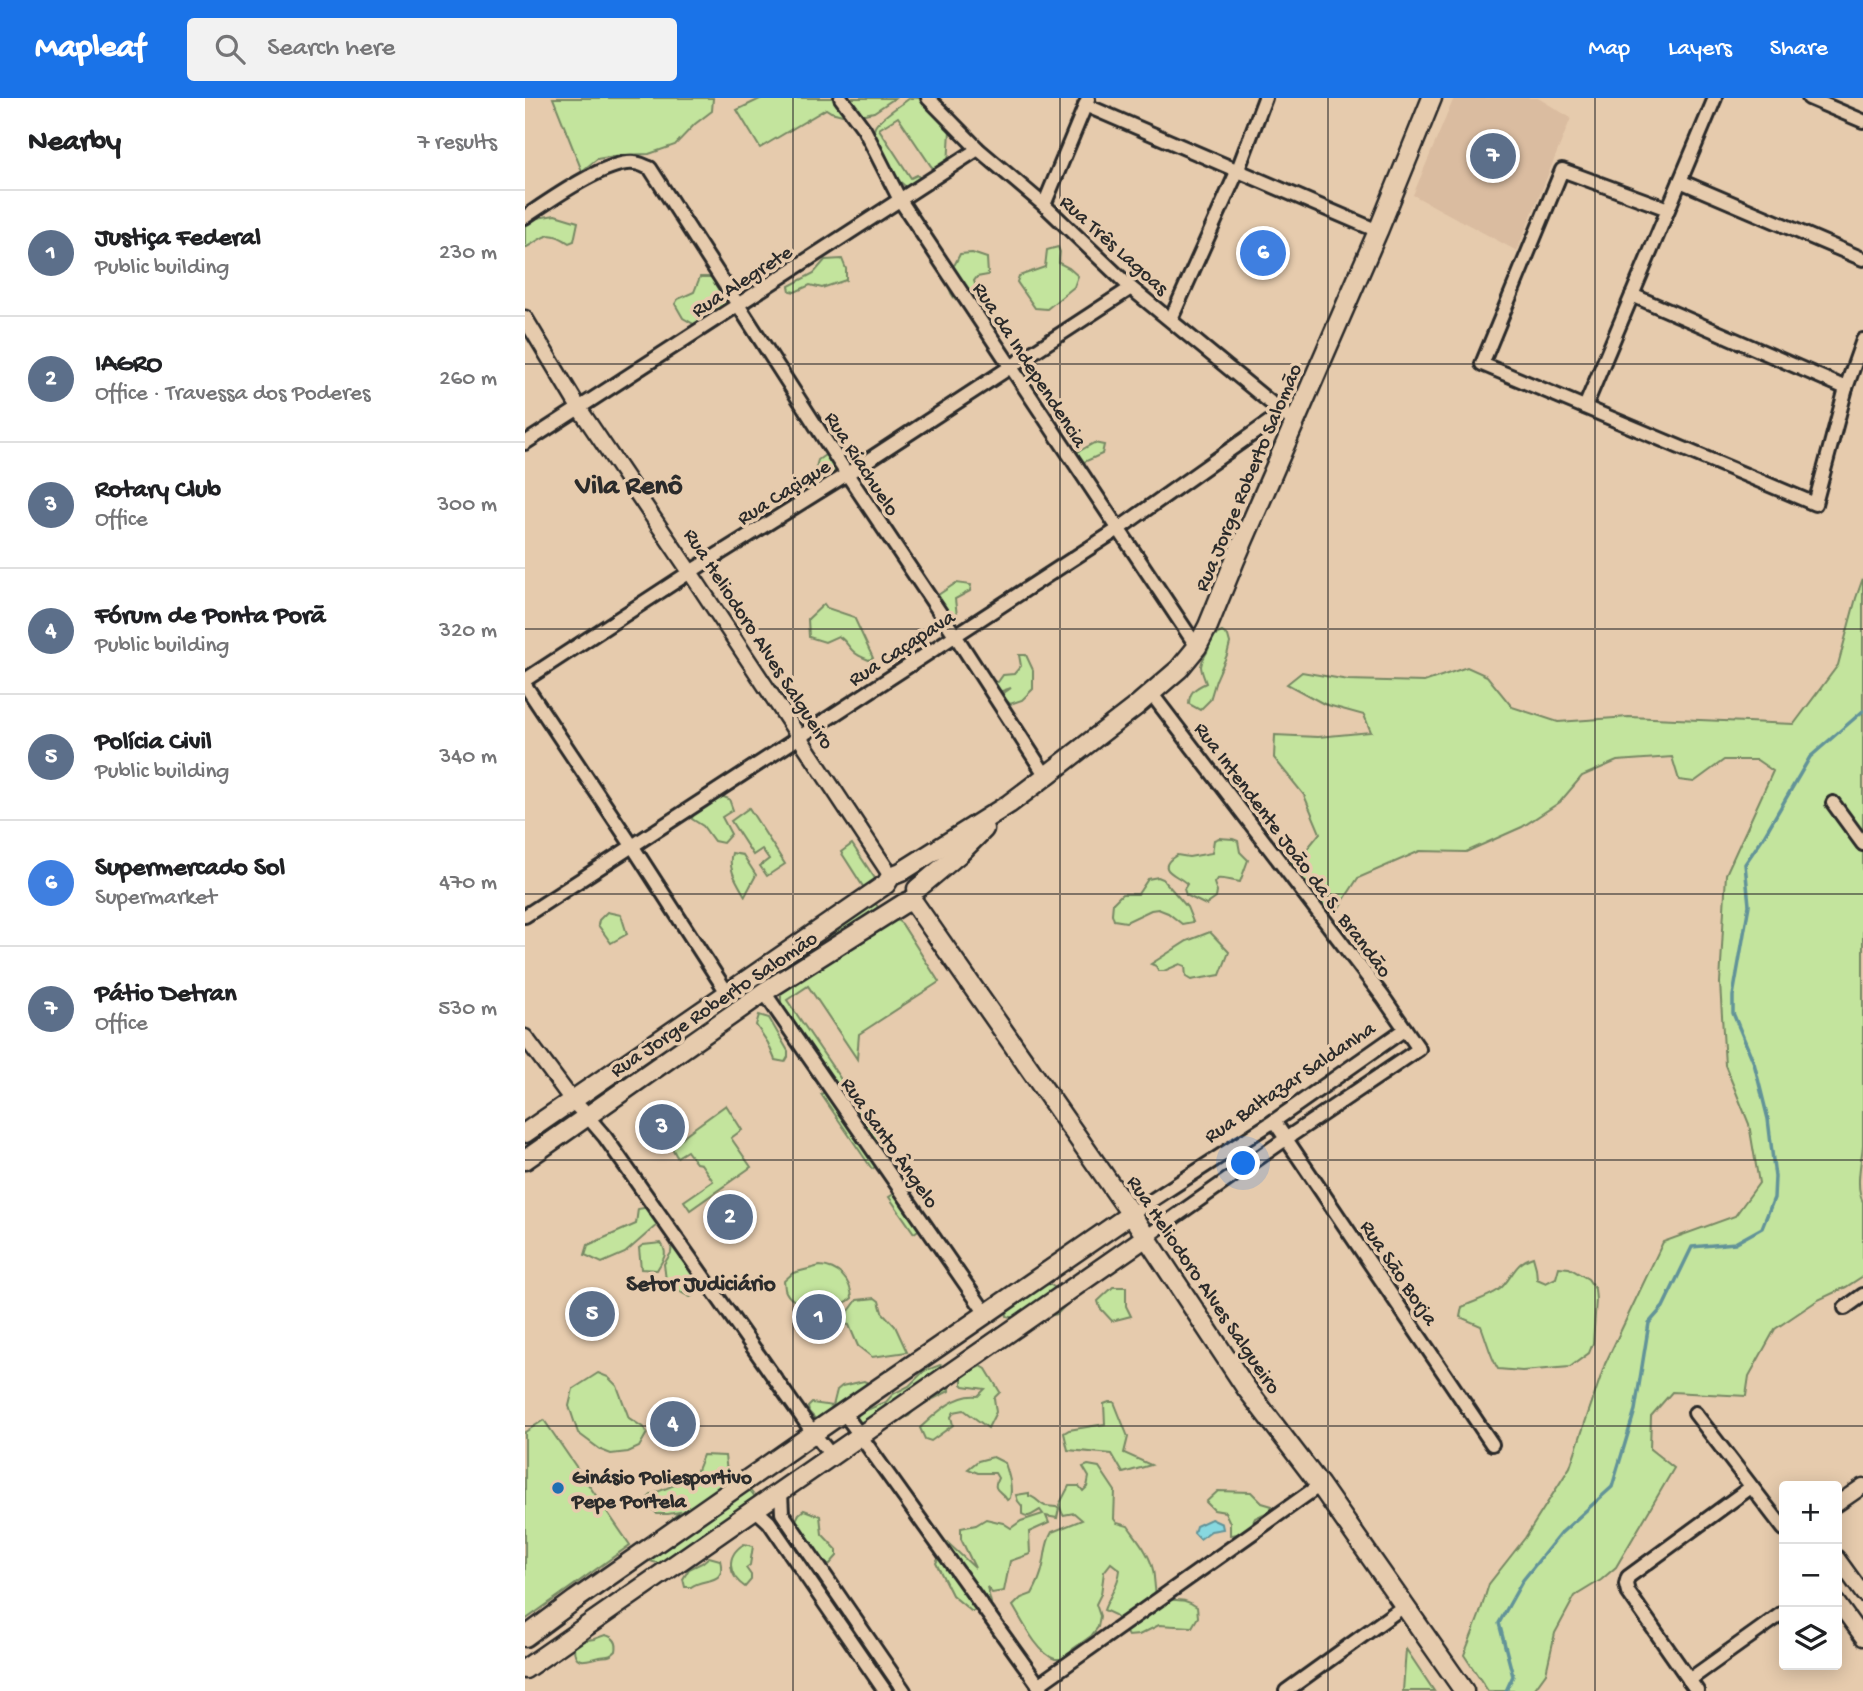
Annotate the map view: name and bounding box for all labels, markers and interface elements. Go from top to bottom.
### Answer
search box [187,18,677,81]
text: Mapleaf [35,30,145,68]
icon: search [211,30,249,68]
text: Search here [267,34,395,65]
text: Map [1588,35,1630,64]
text: Layers [1668,35,1732,64]
text: Share [1770,35,1828,64]
text: Nearby [28,126,121,161]
text: 7 results [417,130,497,157]
pin: 7 [1470,130,1516,182]
street label: Rua Três Lagoas [1053,191,1173,303]
text: Justiça Federal [95,224,261,255]
pin: 6 [1240,227,1286,279]
text: 1 [46,240,56,267]
text: 230 m [439,240,497,267]
street label: Rua Alegrete [688,241,799,325]
text: Public building [95,255,229,282]
street label: Rua da Independencia [965,278,1092,454]
text: IAGRO [95,350,162,381]
street label: Rua Jorge Roberto Salomão [1191,361,1310,596]
text: 2 [45,366,57,393]
text: 260 m [439,366,497,393]
text: Office · Travessa dos Poderes [95,381,370,408]
street label: Rua Riachuelo [817,408,903,522]
street label: Rua Caçique [734,455,837,533]
district label: Vila Renô [574,471,683,504]
text: Rotary Club [95,476,221,507]
text: 3 [45,492,57,519]
text: 300 m [437,492,497,519]
text: Office [95,507,148,534]
street label: Rua Heliodoro Alves Salgueiro [676,525,838,755]
text: Fórum de Ponta Porã [95,602,326,633]
street label: Rua Caçapava [845,605,962,694]
text: 4 [46,618,56,645]
text: 320 m [439,618,497,645]
text: Public building [95,633,229,660]
street label: Rua Intendente João da S. Brandão [1187,718,1396,984]
text: Polícia Civil [95,728,212,759]
text: 5 [45,744,57,771]
text: 340 m [439,744,497,771]
text: Public building [95,759,229,786]
text: Supermercado Sol [95,854,285,885]
text: 6 [45,870,57,897]
text: 470 m [439,870,497,897]
text: Supermarket [95,885,217,912]
street label: Rua Jorge Roberto Salomão [606,927,824,1085]
text: Pátio Detran [95,980,237,1011]
text: 7 [45,996,57,1023]
text: 530 m [438,996,497,1023]
text: Office [95,1011,148,1038]
street label: Rua Baltazar Saldanha [1201,1017,1382,1150]
street label: Rua Santo Ângelo [834,1074,943,1214]
pin: 3 [639,1101,685,1153]
your location [1226,1146,1260,1180]
street label: Rua Heliodoro Alves Salgueiro [1120,1172,1285,1400]
pin: 2 [707,1191,753,1243]
street label: Rua São Borja [1353,1217,1442,1332]
district label: Setor Judiciário [626,1272,776,1299]
pin: 5 [569,1288,615,1340]
pin: 1 [796,1291,842,1343]
pin: 4 [650,1398,696,1450]
place label: Ginásio Poliesportivo Pepe Portela [571,1467,752,1516]
marker: Ginásio Poliesportivo Pepe Portela [550,1480,566,1496]
map controls [1779,1481,1842,1670]
button: + [1779,1481,1842,1544]
button: − [1779,1544,1842,1607]
button: layers [1779,1607,1842,1670]

